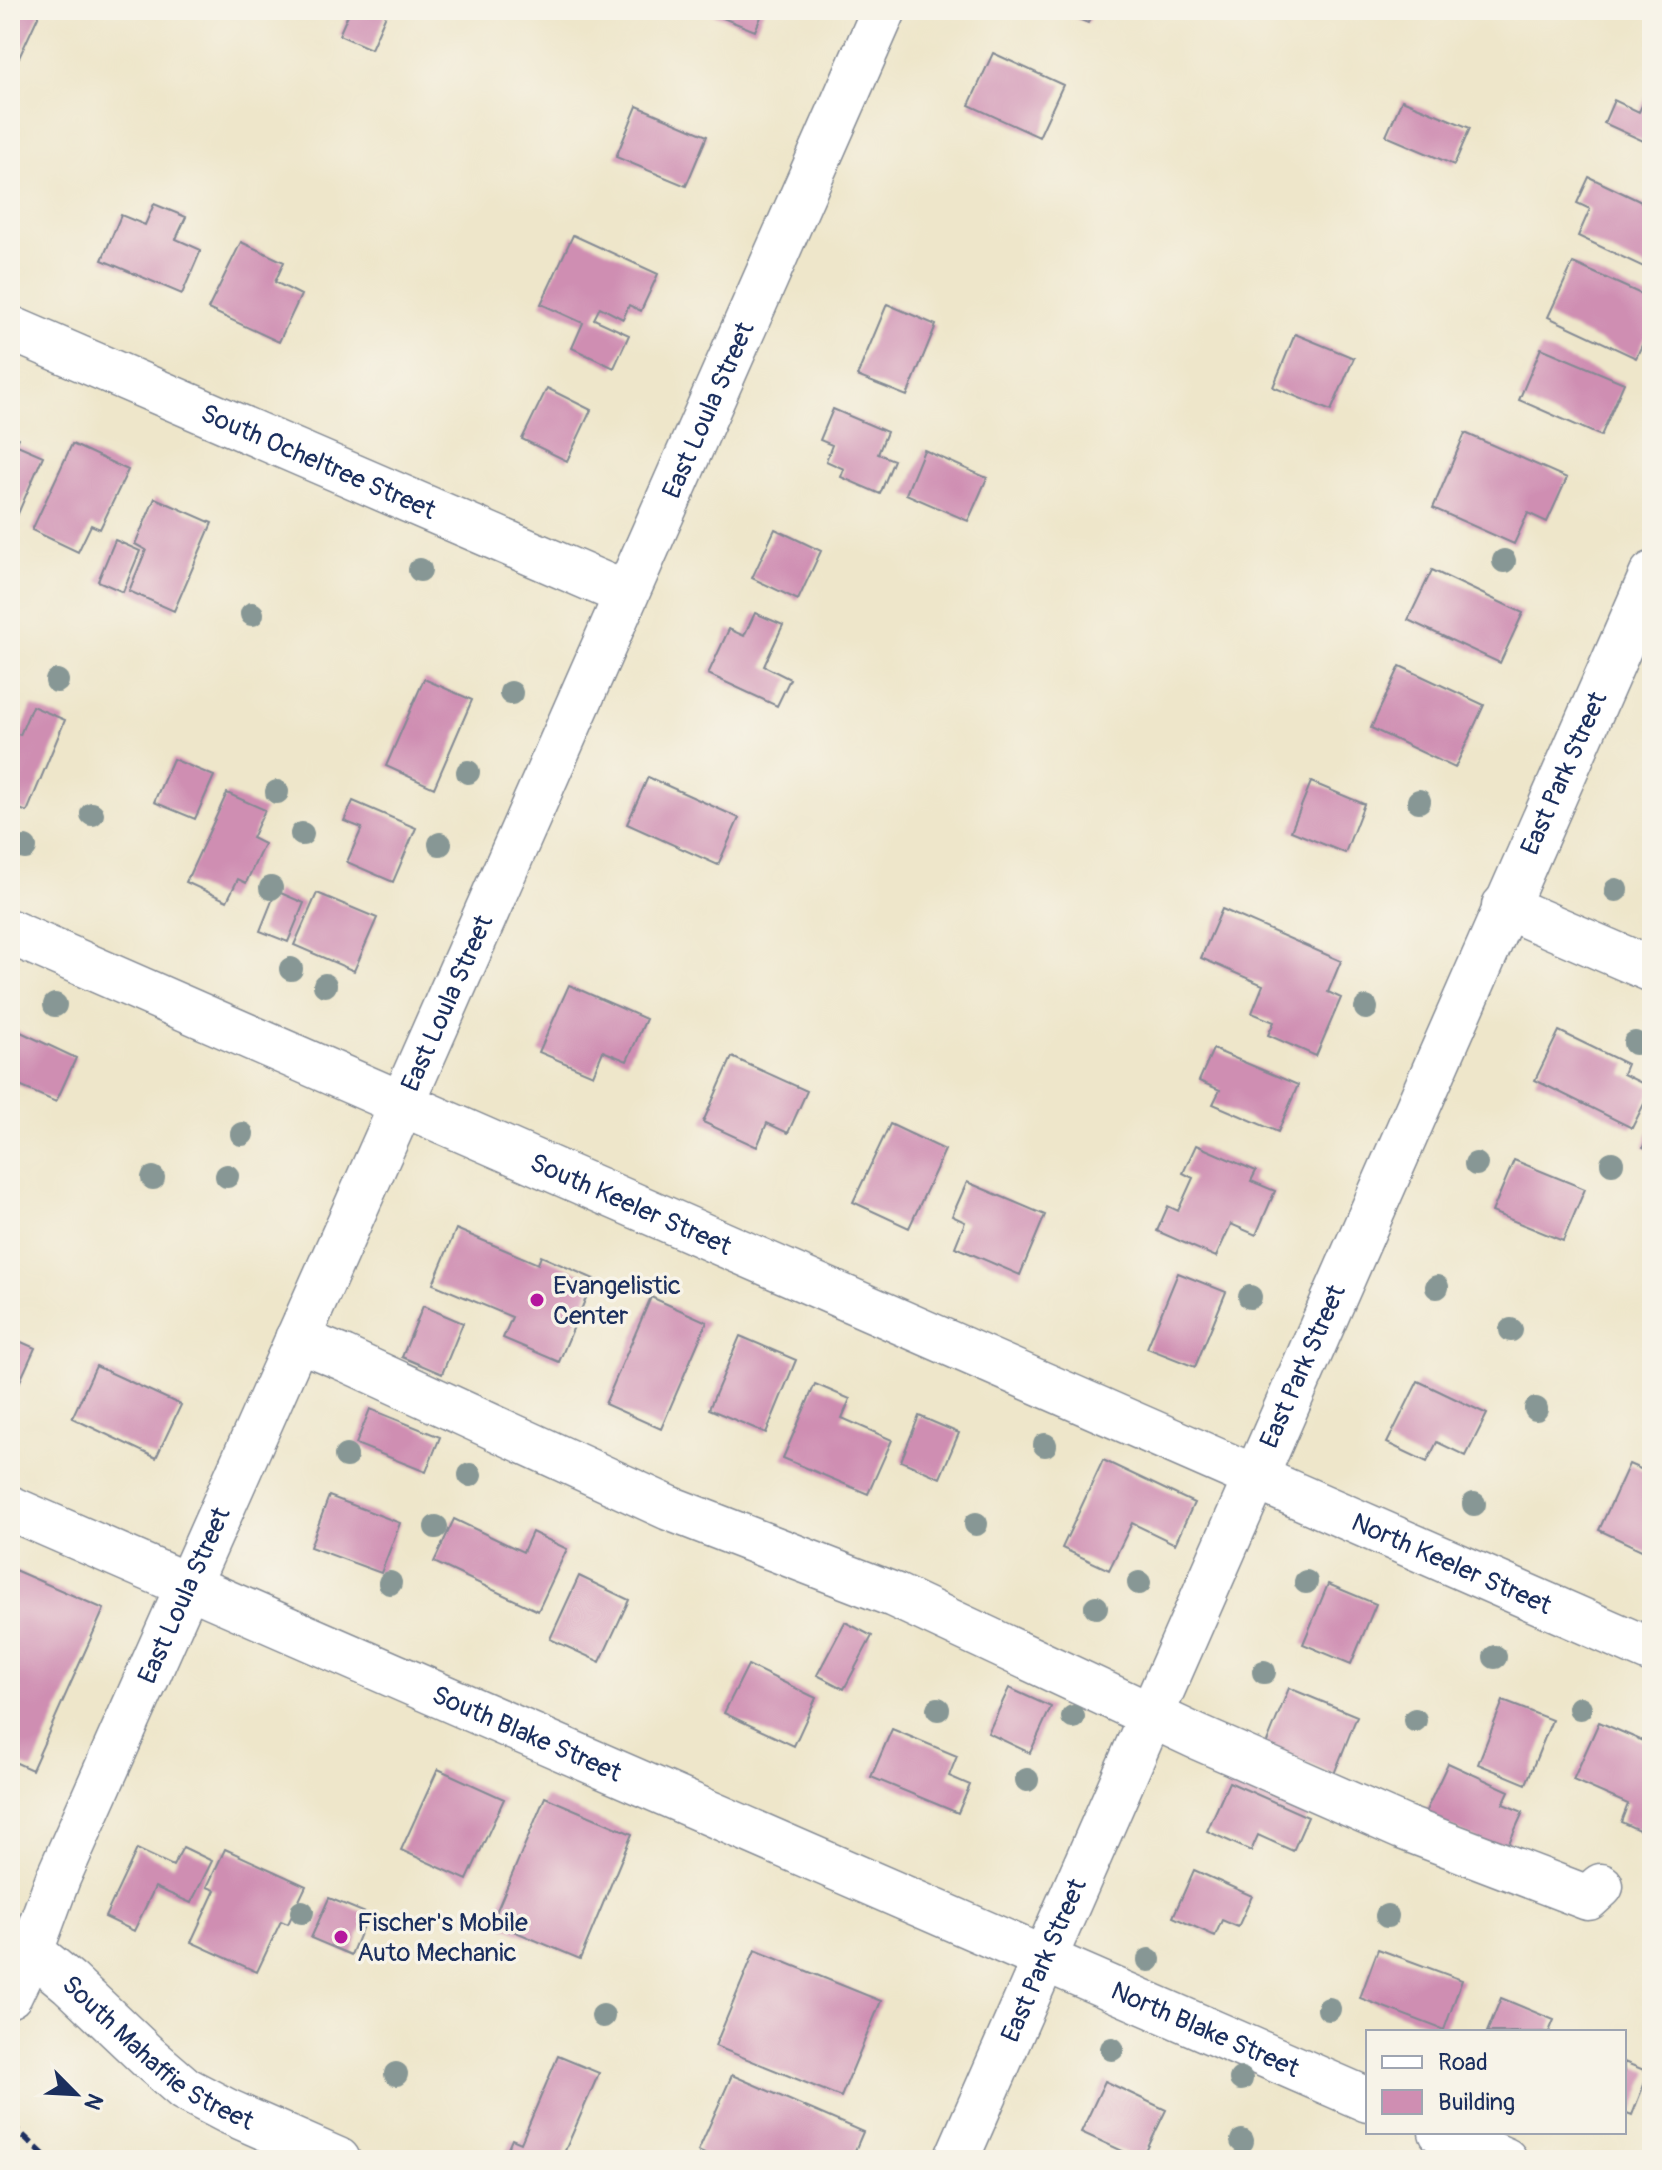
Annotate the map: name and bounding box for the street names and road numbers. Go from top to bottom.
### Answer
street label: East Loula Street [656,317,762,504]
street label: South Ocheltree Street [196,397,441,527]
street label: East Park Street [1514,687,1615,860]
street label: East Loula Street [395,910,501,1097]
street label: South Keeler Street [525,1147,737,1263]
street label: East Park Street [1253,1279,1353,1453]
street label: East Loula Street [131,1502,238,1689]
street label: North Keeler Street [1347,1506,1557,1622]
street label: South Blake Street [427,1679,627,1790]
street label: East Park Street [994,1873,1094,2047]
street label: South Mahaffie Street [55,1969,259,2138]
street label: North Blake Street [1106,1975,1304,2085]

